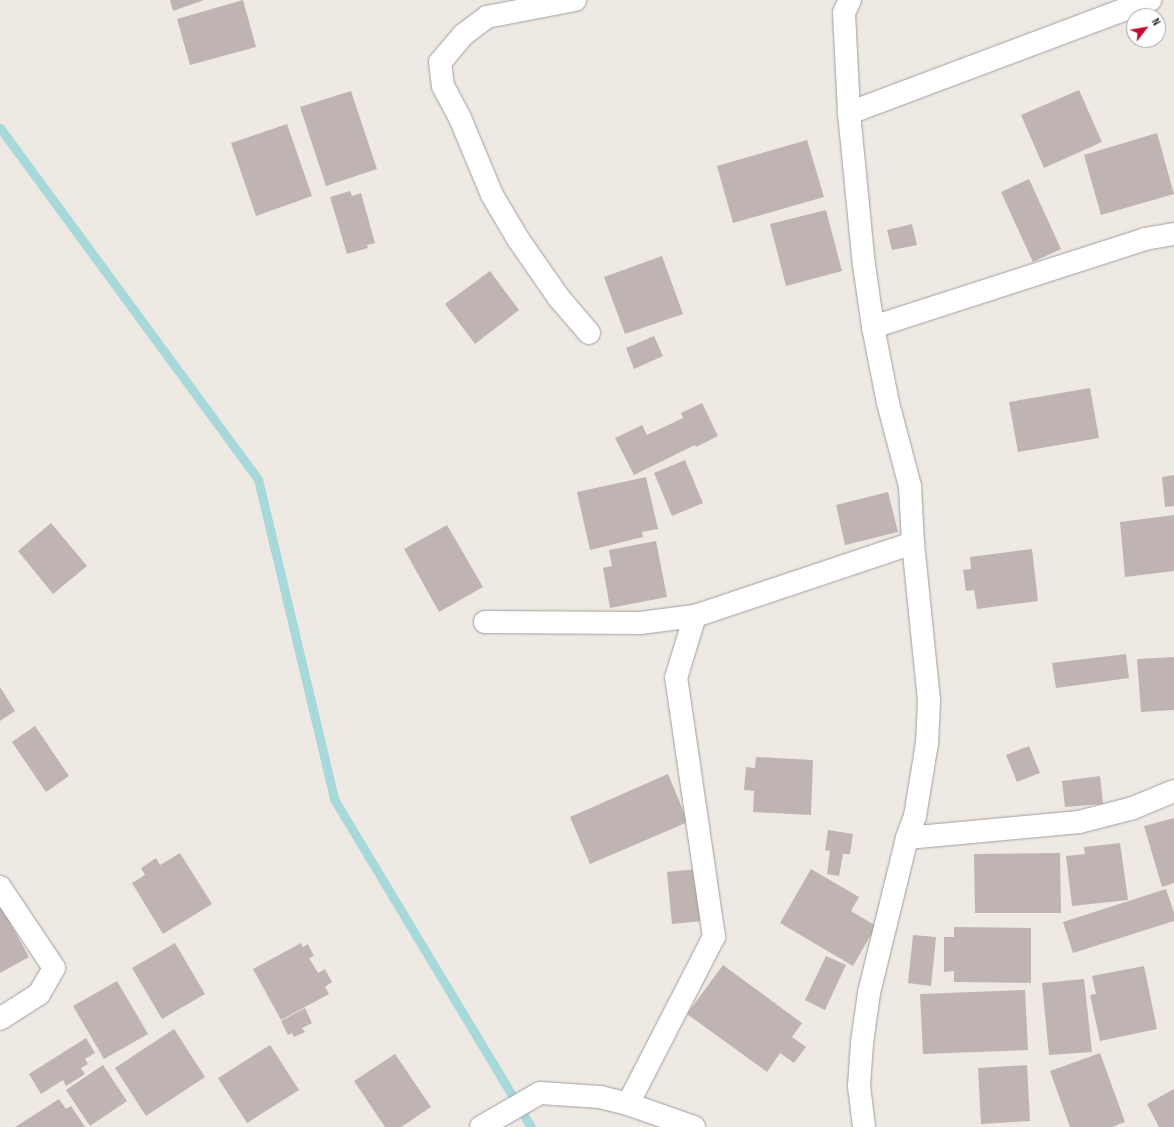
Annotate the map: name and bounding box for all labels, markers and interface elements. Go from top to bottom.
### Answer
north arrow [1126,8,1166,48]
text: N [1149,16,1163,28]

